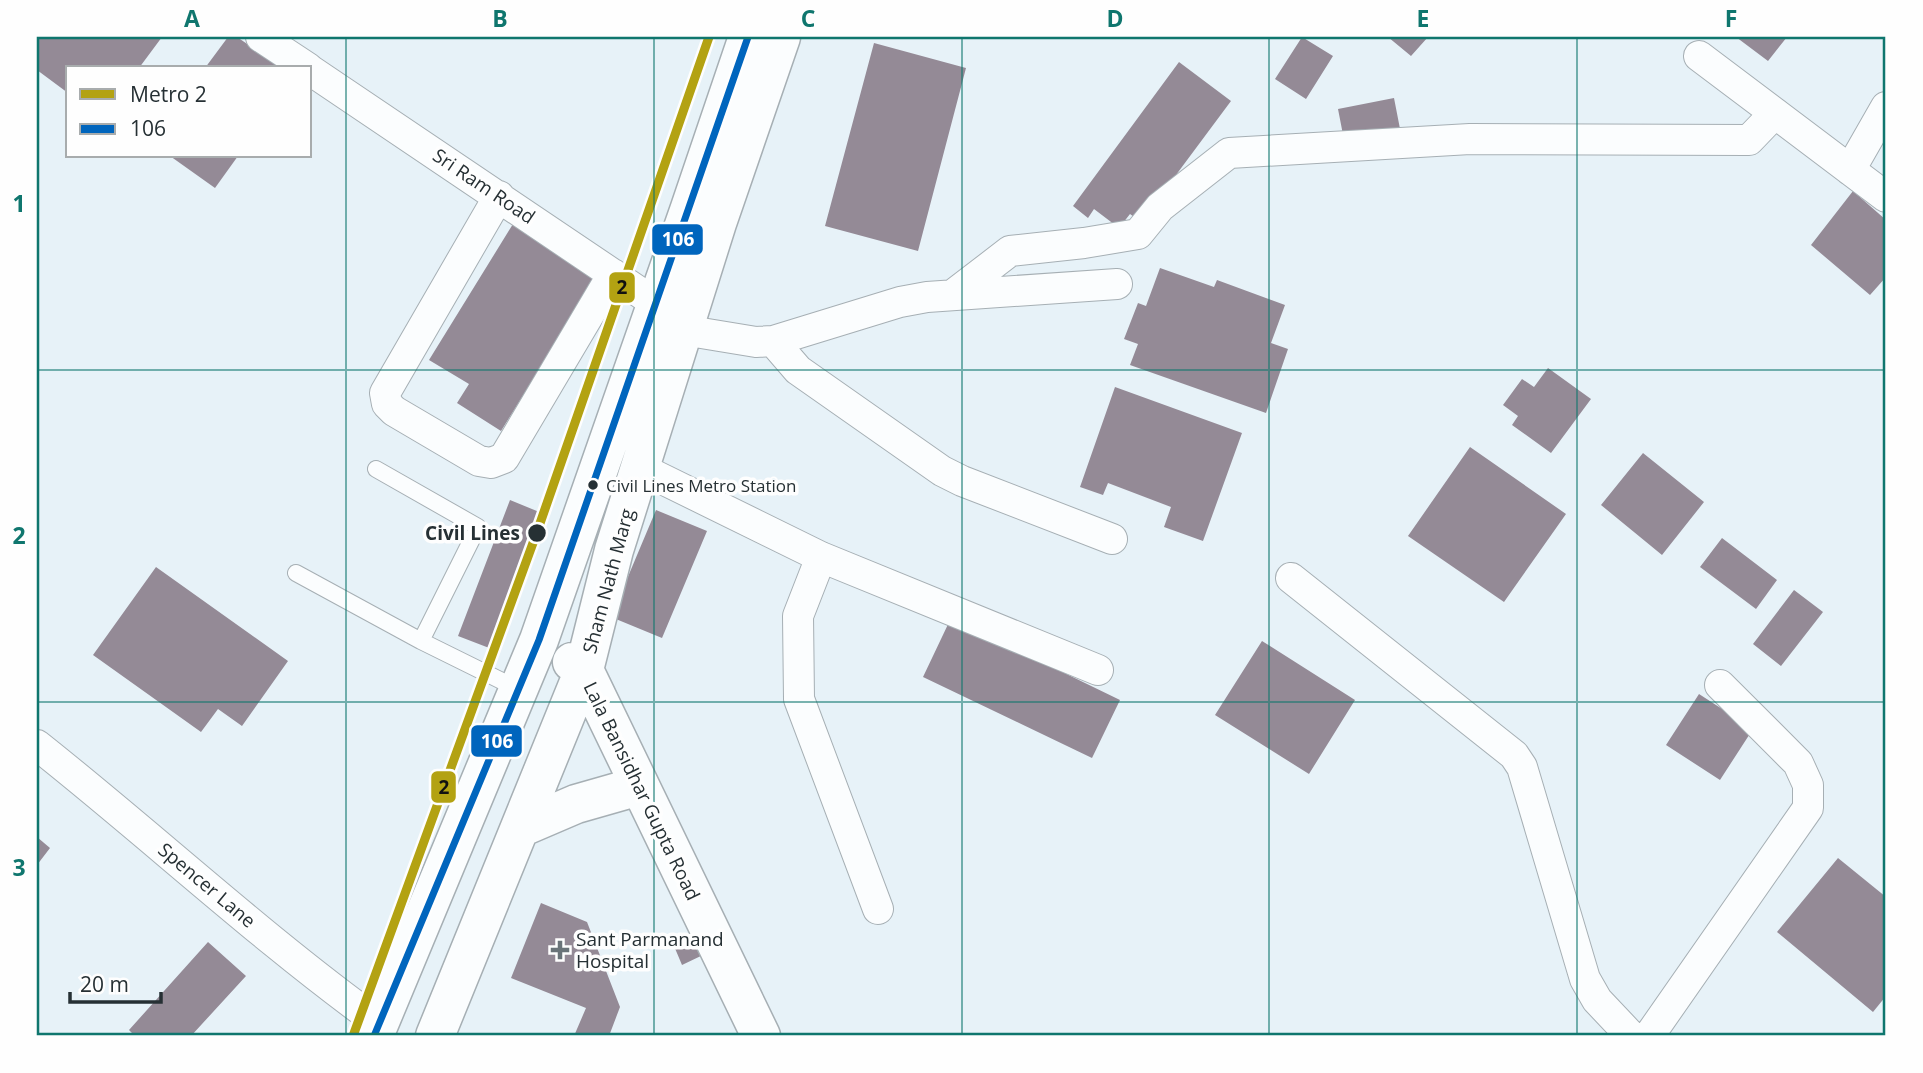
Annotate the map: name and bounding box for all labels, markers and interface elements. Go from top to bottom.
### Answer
text: A [184,2,200,34]
text: B [492,2,508,34]
text: C [801,2,815,34]
text: D [1106,2,1124,34]
text: E [1417,2,1429,34]
text: F [1725,2,1737,34]
legend [66,66,312,158]
text: Metro 2 [130,80,207,108]
text: 106 [130,114,166,142]
street label: Sri Ram Road [428,142,540,230]
text: 1 [12,187,26,219]
line badge: 106 [651,223,704,256]
text: 106 [662,226,694,252]
line badge: 2 [608,271,636,304]
text: 2 [617,274,628,300]
place label: Civil Lines Metro Station [606,474,796,497]
marker: Civil Lines Metro Station [586,478,600,492]
street label: Sham Nath Marg [576,506,640,656]
text: 2 [12,519,26,551]
place label: Civil Lines [425,520,520,546]
marker: Civil Lines [526,522,548,544]
street label: Lala Bansidhar Gupta Road [578,677,706,905]
line badge: 106 [470,724,523,758]
text: 106 [481,728,513,754]
line badge: 2 [430,770,457,804]
text: 2 [439,774,450,800]
street label: Spencer Lane [153,837,261,933]
text: 3 [12,851,26,883]
place label: Sant Parmanand Hospital [576,926,724,974]
marker: Sant Parmanand Hospital [550,940,570,960]
scale bar [70,961,161,1005]
text: 20 m [80,970,129,998]

